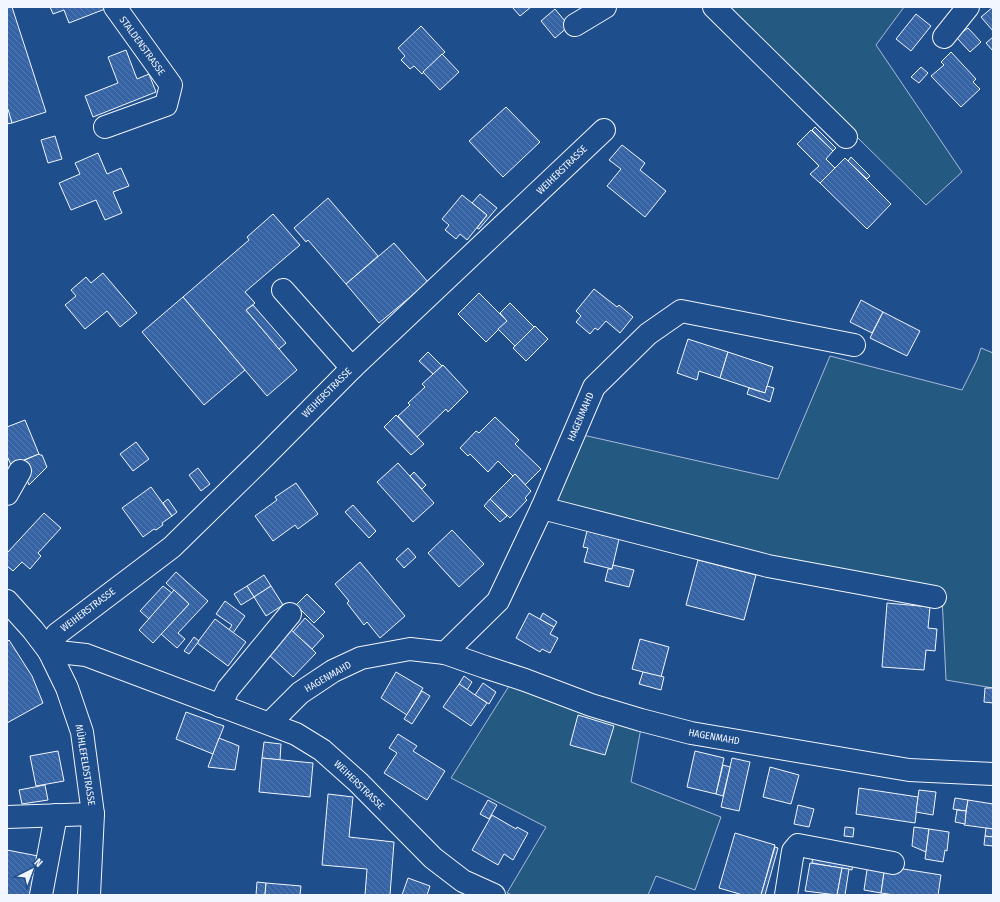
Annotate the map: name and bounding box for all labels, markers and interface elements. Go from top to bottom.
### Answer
street label: STALDENSTRASSE [117,14,168,78]
street label: WEIHERSTRASSE [534,143,590,197]
street label: WEIHERSTRASSE [300,365,355,420]
street label: HAGENMAHD [565,391,597,443]
street label: WEIHERSTRASSE [58,585,118,635]
street label: HAGENMAHD [303,659,354,695]
street label: MÜHLEFELDSTRASSE [73,723,98,807]
street label: HAGENMAHD [687,727,741,747]
street label: WEIHERSTRASSE [331,758,387,812]
north arrow [12,850,52,890]
text: N [32,856,45,870]

